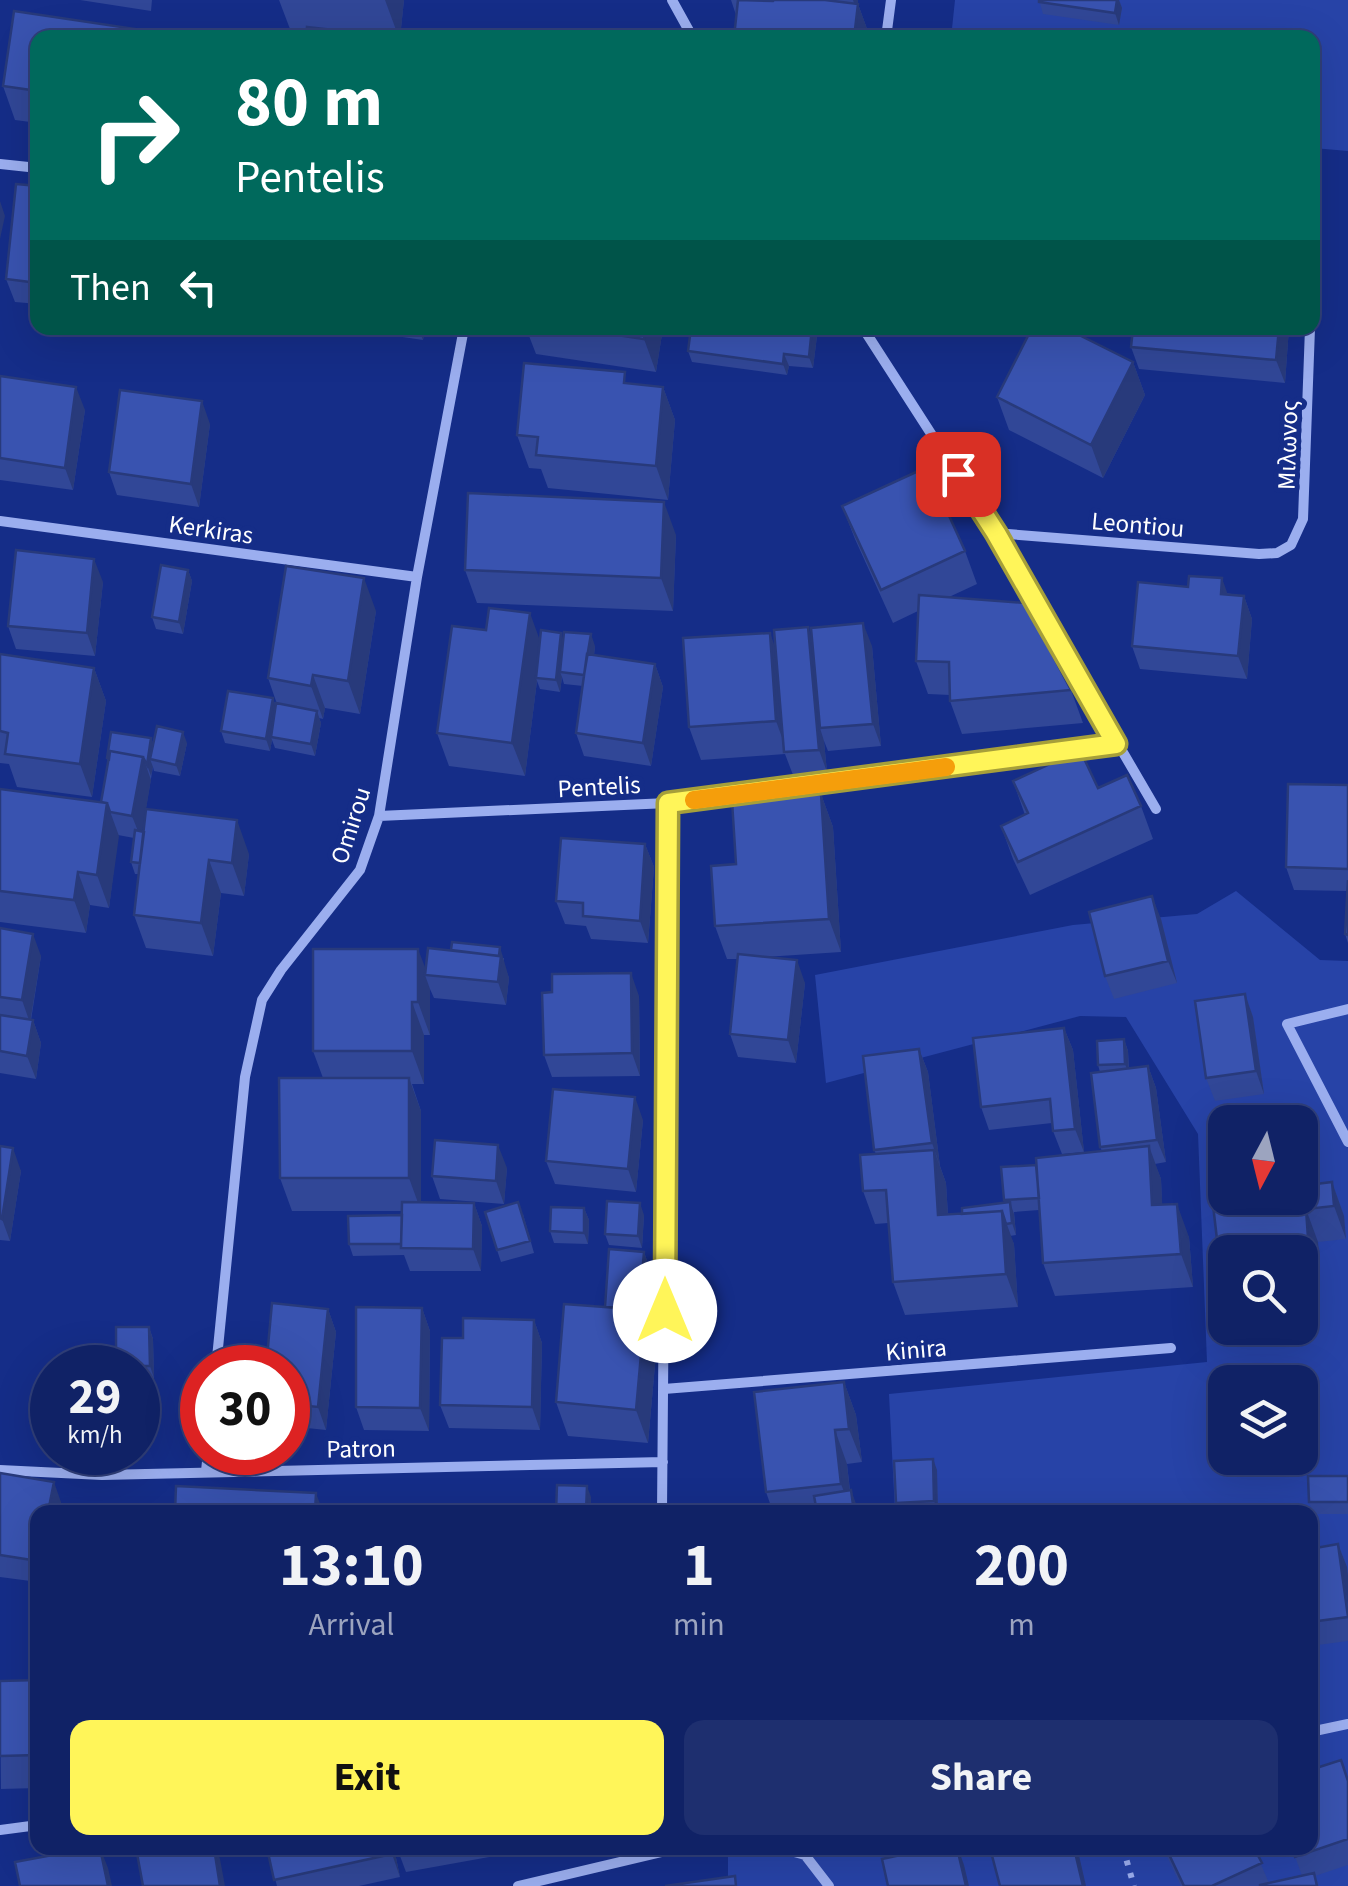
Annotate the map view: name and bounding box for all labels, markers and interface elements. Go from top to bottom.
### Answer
text: 80 m [235,53,383,153]
icon: right [70,70,200,200]
text: Pentelis [235,146,385,210]
icon: left [171,260,226,315]
text: Then [70,261,151,315]
street label: Μιλωνος [1268,399,1308,491]
pin [916,432,1001,517]
icon: arrive [931,447,986,502]
street label: Leontiou [1090,503,1186,547]
street label: Kerkiras [166,506,255,554]
street label: Pentelis [557,767,642,807]
street label: Omirou [322,782,380,868]
north arrow [1208,1105,1318,1215]
map controls [1208,1105,1318,1475]
button: search [1208,1235,1318,1345]
position arrow [613,1259,717,1363]
street label: Kinira [884,1329,948,1371]
speed limit sign: 30 [180,1345,310,1475]
text: 29 [69,1362,121,1433]
button: layers [1208,1365,1318,1475]
text: km/h [67,1417,123,1453]
street label: Patron [326,1430,396,1468]
text: 13:10 [279,1524,424,1609]
text: 1 [683,1524,715,1609]
text: 200 [974,1524,1069,1609]
text: Arrival [308,1602,394,1648]
text: min [673,1602,725,1648]
text: m [1008,1602,1035,1648]
button: Exit [70,1720,664,1835]
button: Share [684,1720,1278,1835]

